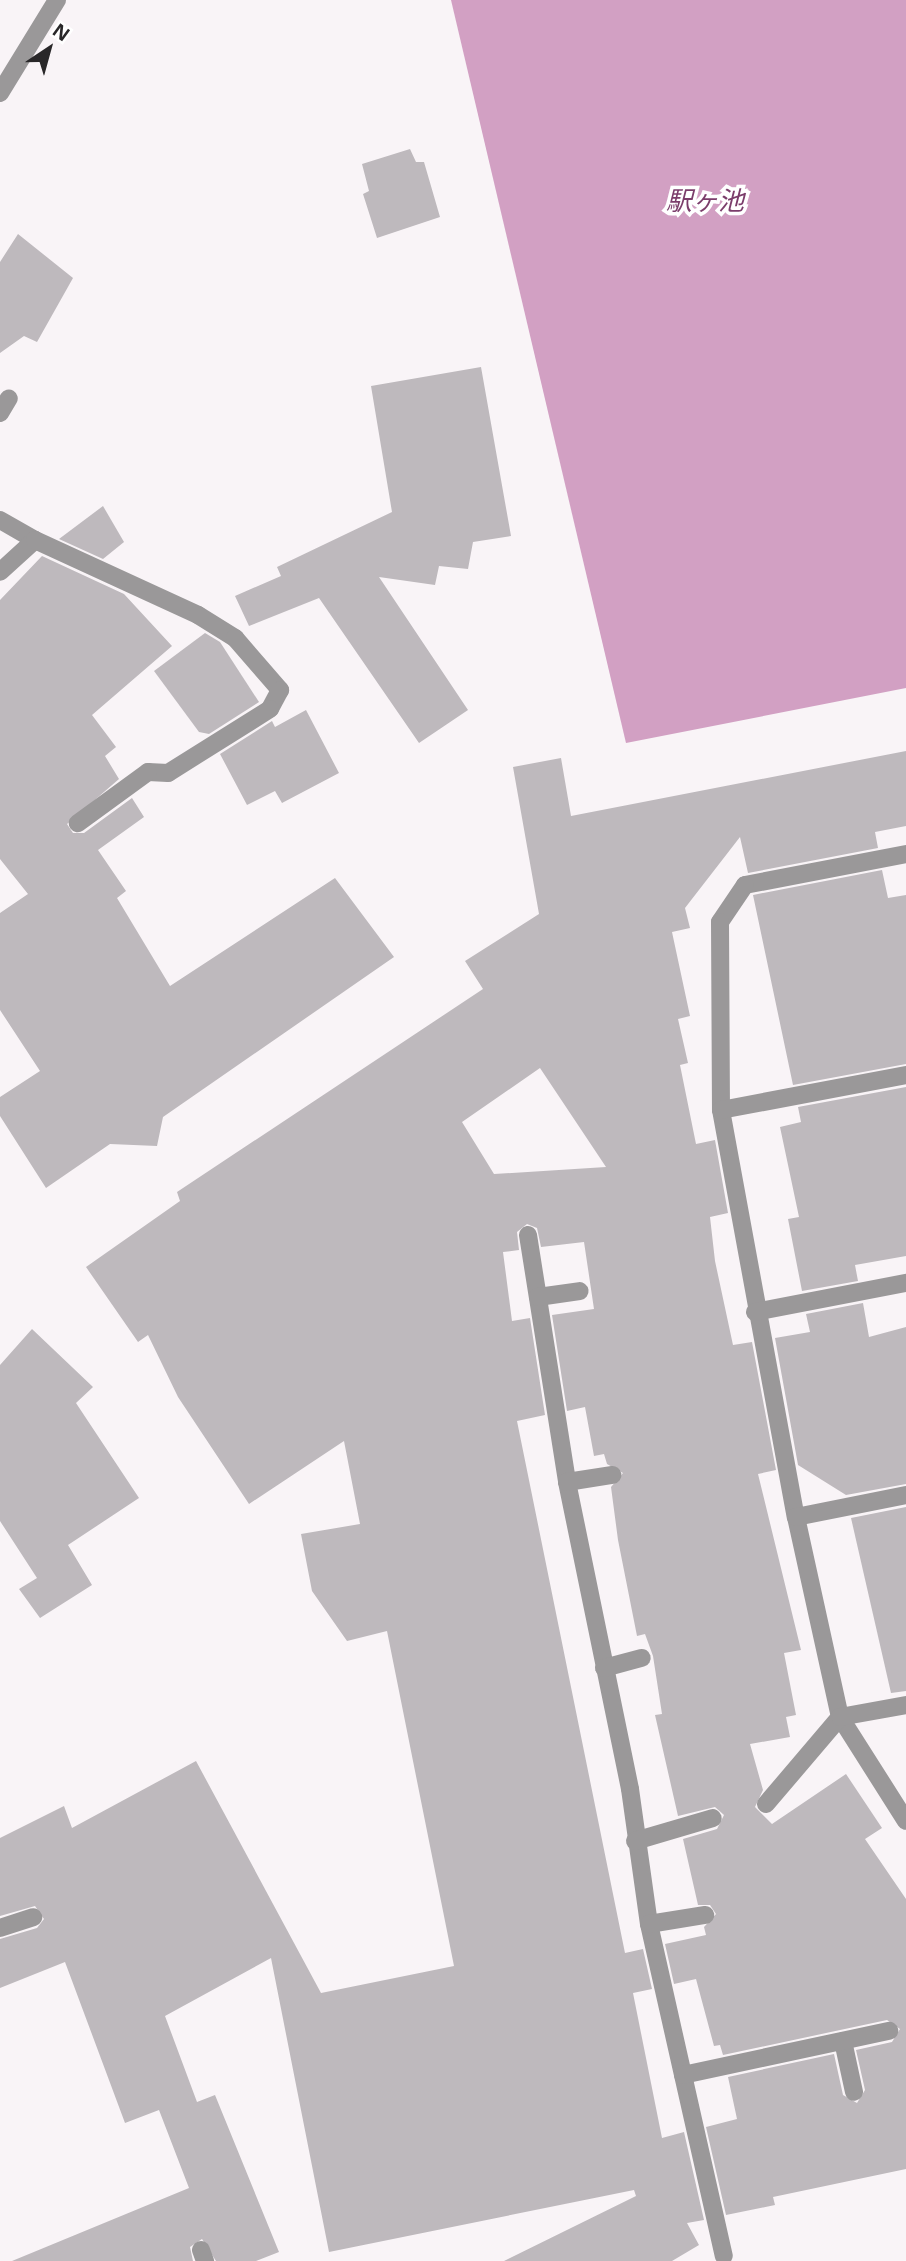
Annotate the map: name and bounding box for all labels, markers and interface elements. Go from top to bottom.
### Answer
north arrow [14,14,84,84]
text: N [47,17,75,47]
water label: 駅ヶ池 [666,185,744,217]

